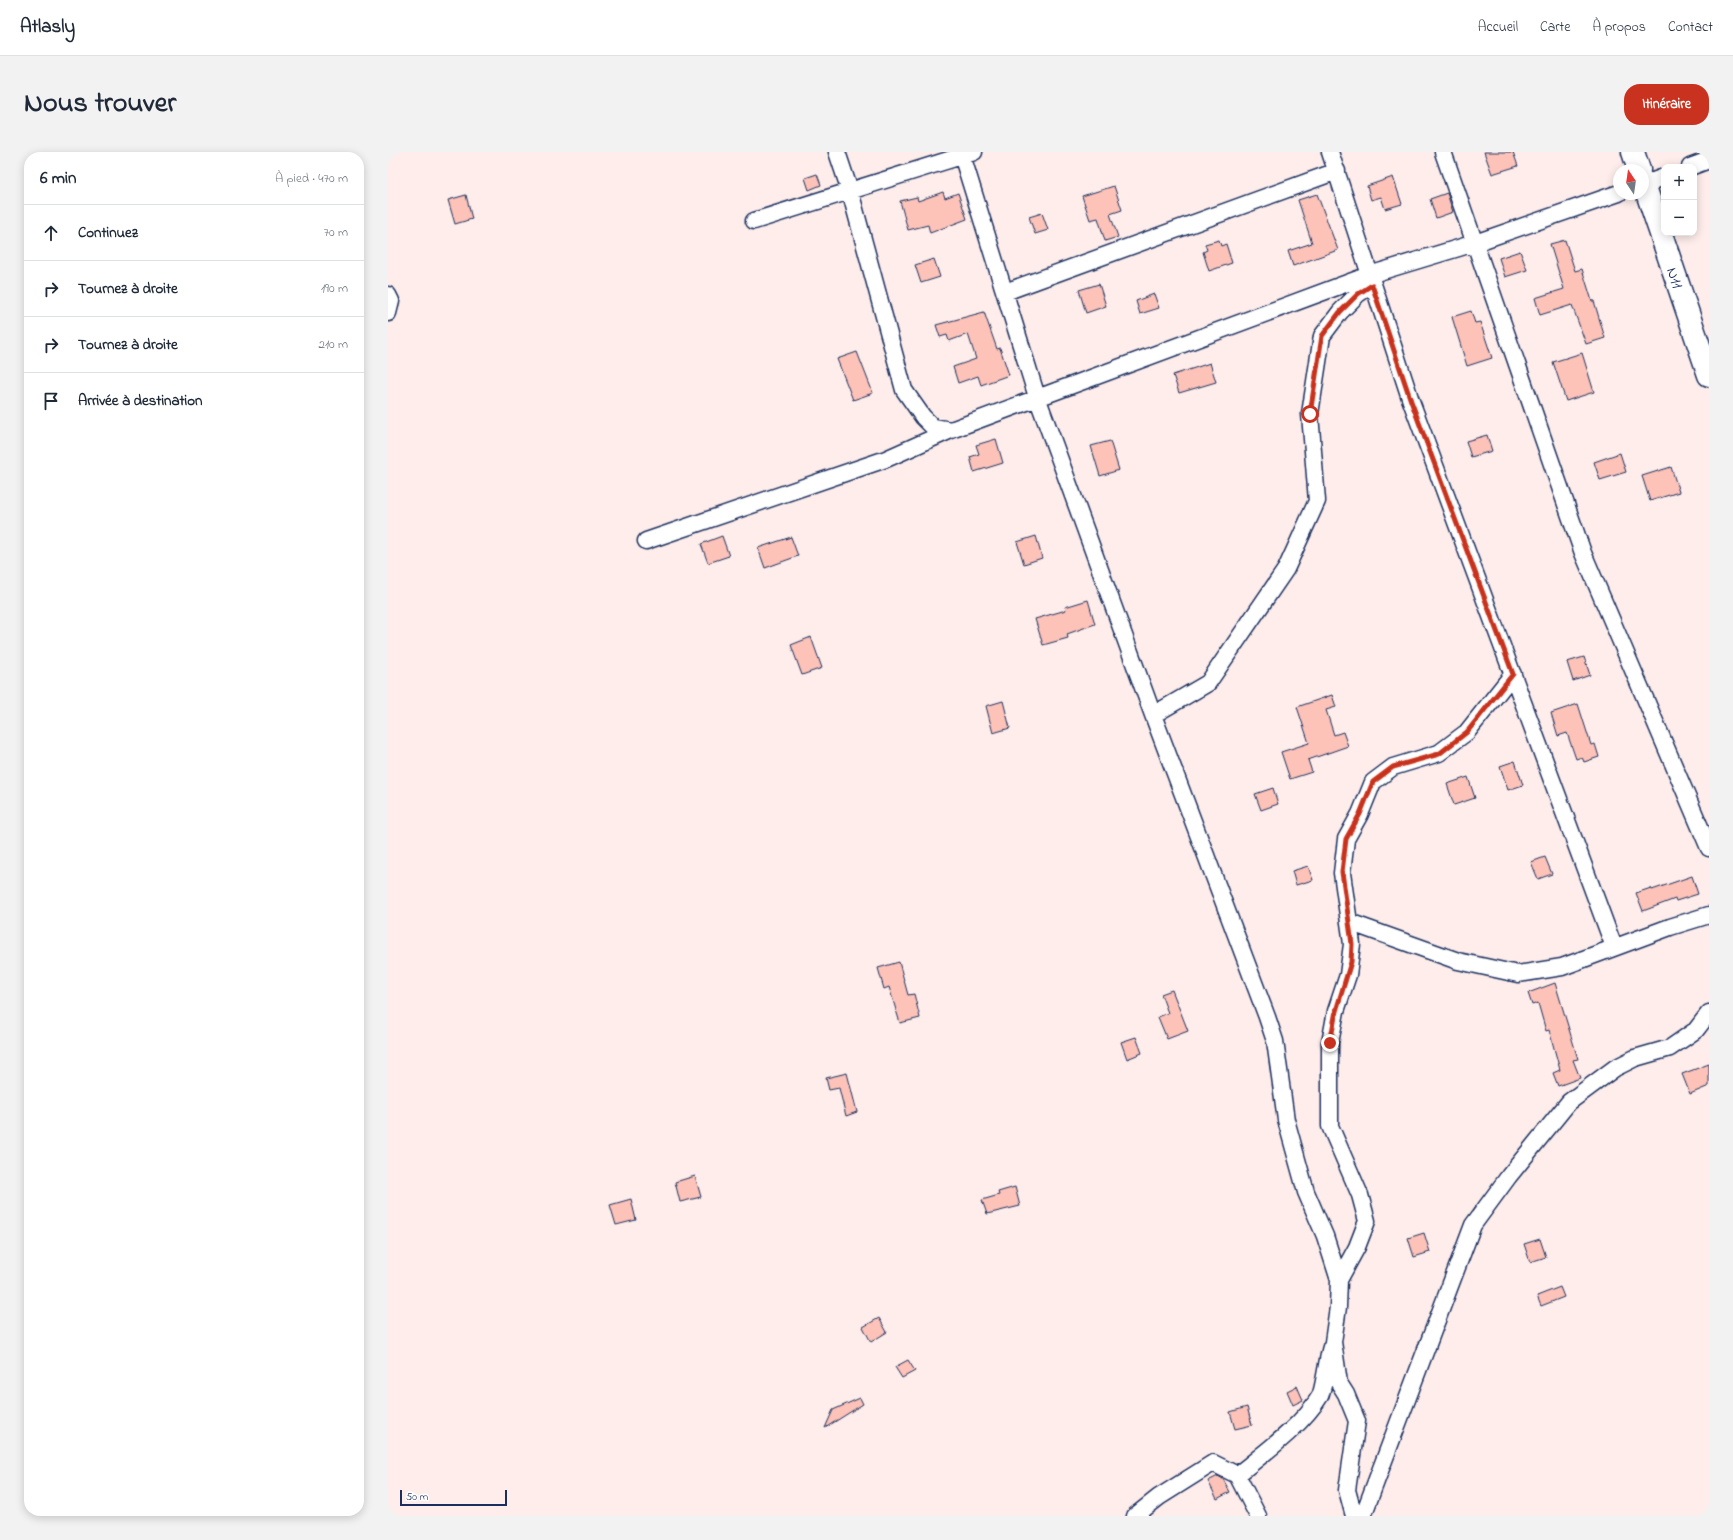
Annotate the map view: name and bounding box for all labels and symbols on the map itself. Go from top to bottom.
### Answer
north arrow [1613,164,1649,200]
street label: N11 [1659,264,1689,292]
route start [1301,405,1319,423]
route end [1321,1034,1339,1052]
scale bar [400,1488,507,1507]

